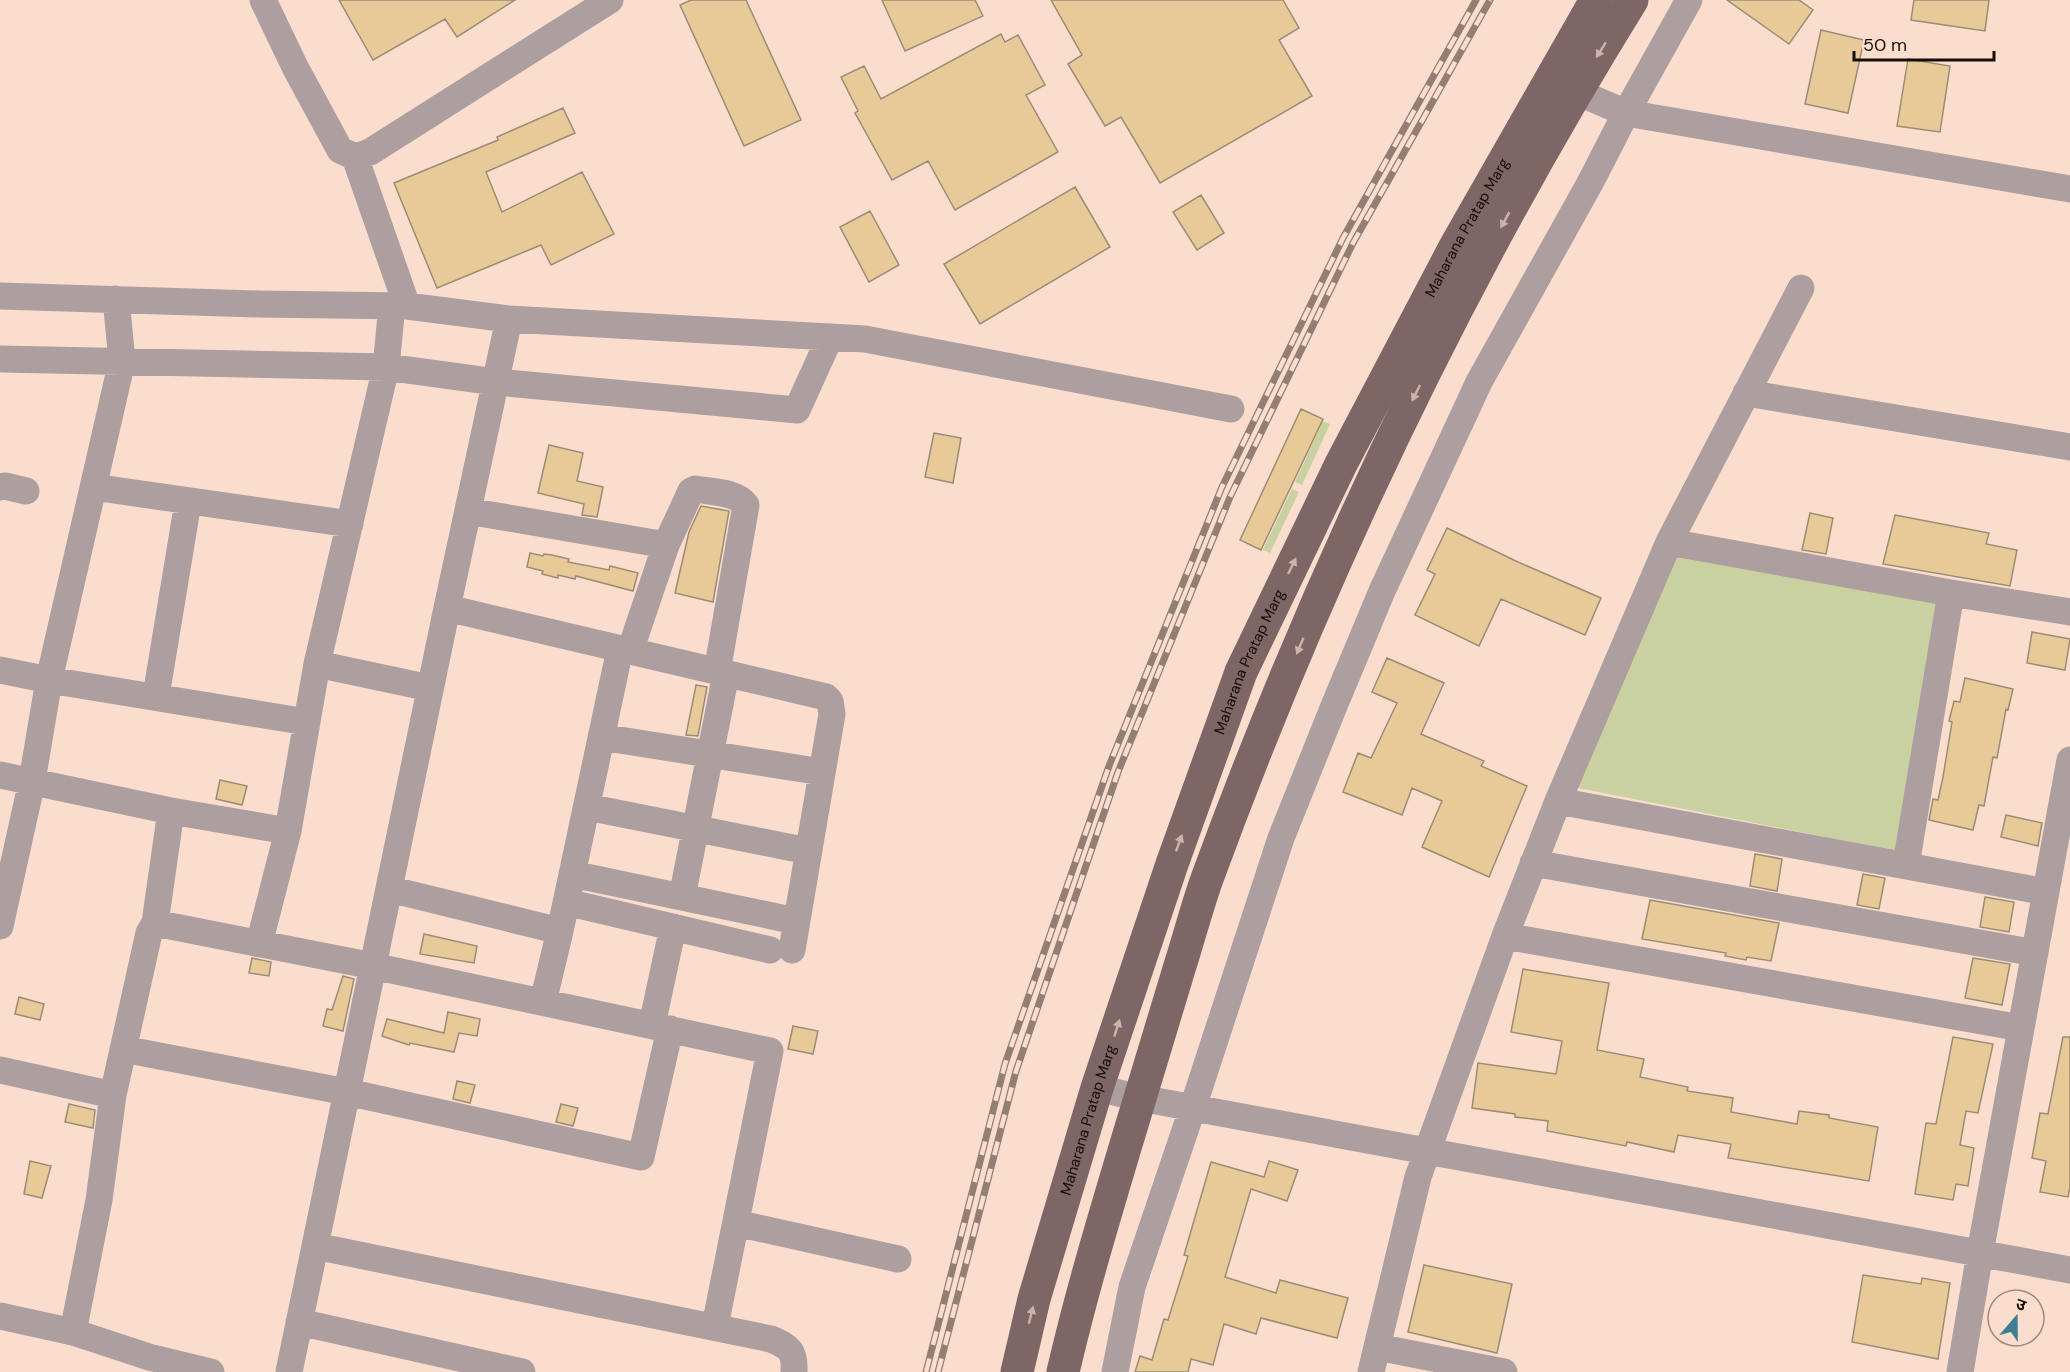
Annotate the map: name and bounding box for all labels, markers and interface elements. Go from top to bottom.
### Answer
scale bar [1854,24,1994,62]
text: 50 m [1863,33,1907,57]
one-way arrow [1596,42,1607,58]
street label: Maharana Pratap Marg [1420,154,1514,301]
one-way arrow [1500,211,1510,228]
one-way arrow [1411,384,1421,401]
one-way arrow [1288,557,1297,574]
street label: Maharana Pratap Marg [1209,586,1289,737]
one-way arrow [1295,638,1305,656]
one-way arrow [1175,834,1185,852]
one-way arrow [1113,1019,1122,1037]
street label: Maharana Pratap Marg [1056,1042,1121,1198]
north arrow [1986,1288,2046,1348]
text: उ [2013,1293,2030,1316]
one-way arrow [1026,1306,1036,1324]

